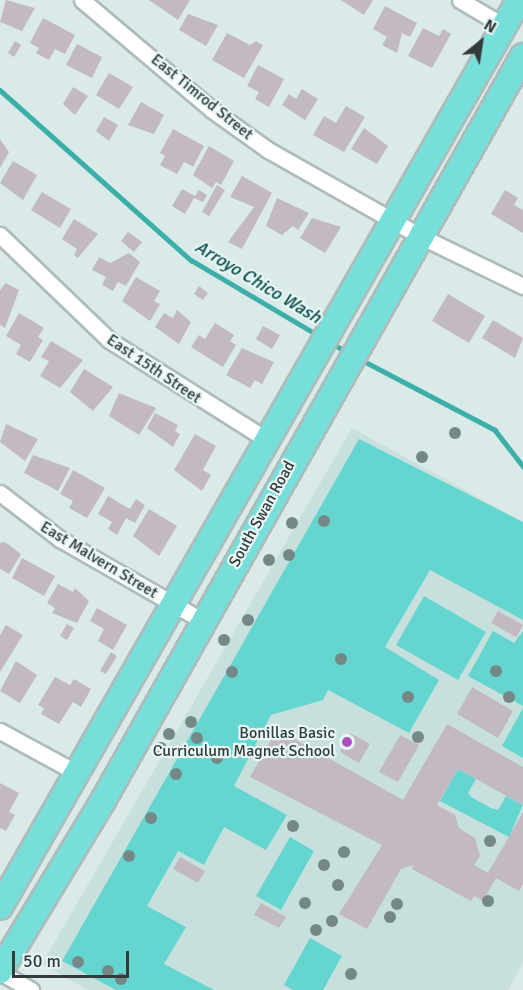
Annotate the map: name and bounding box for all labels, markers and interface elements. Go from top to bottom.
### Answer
north arrow [451,12,511,72]
text: N [480,15,500,38]
street label: East Timrod Street [147,50,257,144]
water label: Arroyo Chico Wash [191,236,325,328]
street label: East 15th Street [103,330,205,408]
street label: South Swan Road [225,458,299,570]
street label: East Malvern Street [37,517,161,603]
place label: Bonillas Basic Curriculum Magnet School [153,723,335,761]
marker: Bonillas Basic Curriculum Magnet School [340,735,354,749]
scale bar [15,939,132,977]
text: 50 m [23,950,61,972]

